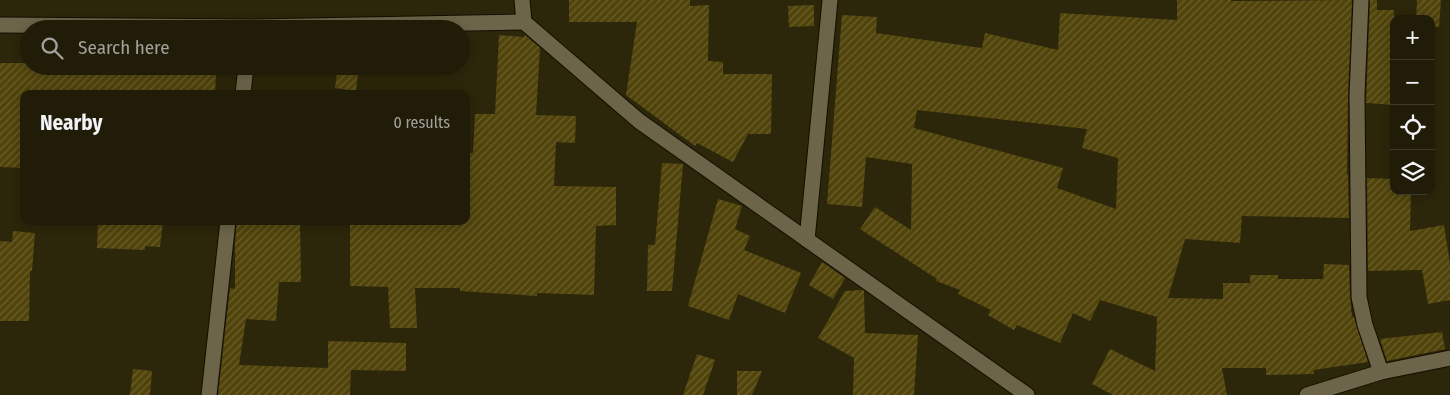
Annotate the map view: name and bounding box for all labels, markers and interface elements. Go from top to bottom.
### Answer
map controls [1390,15,1435,195]
button: + [1390,15,1435,60]
search box [20,20,470,75]
icon: search [38,34,66,62]
text: Search here [78,36,170,59]
button: − [1390,60,1435,105]
button: locate [1390,105,1435,150]
text: Nearby [40,110,102,136]
text: 0 results [393,113,450,132]
button: layers [1390,150,1435,195]

